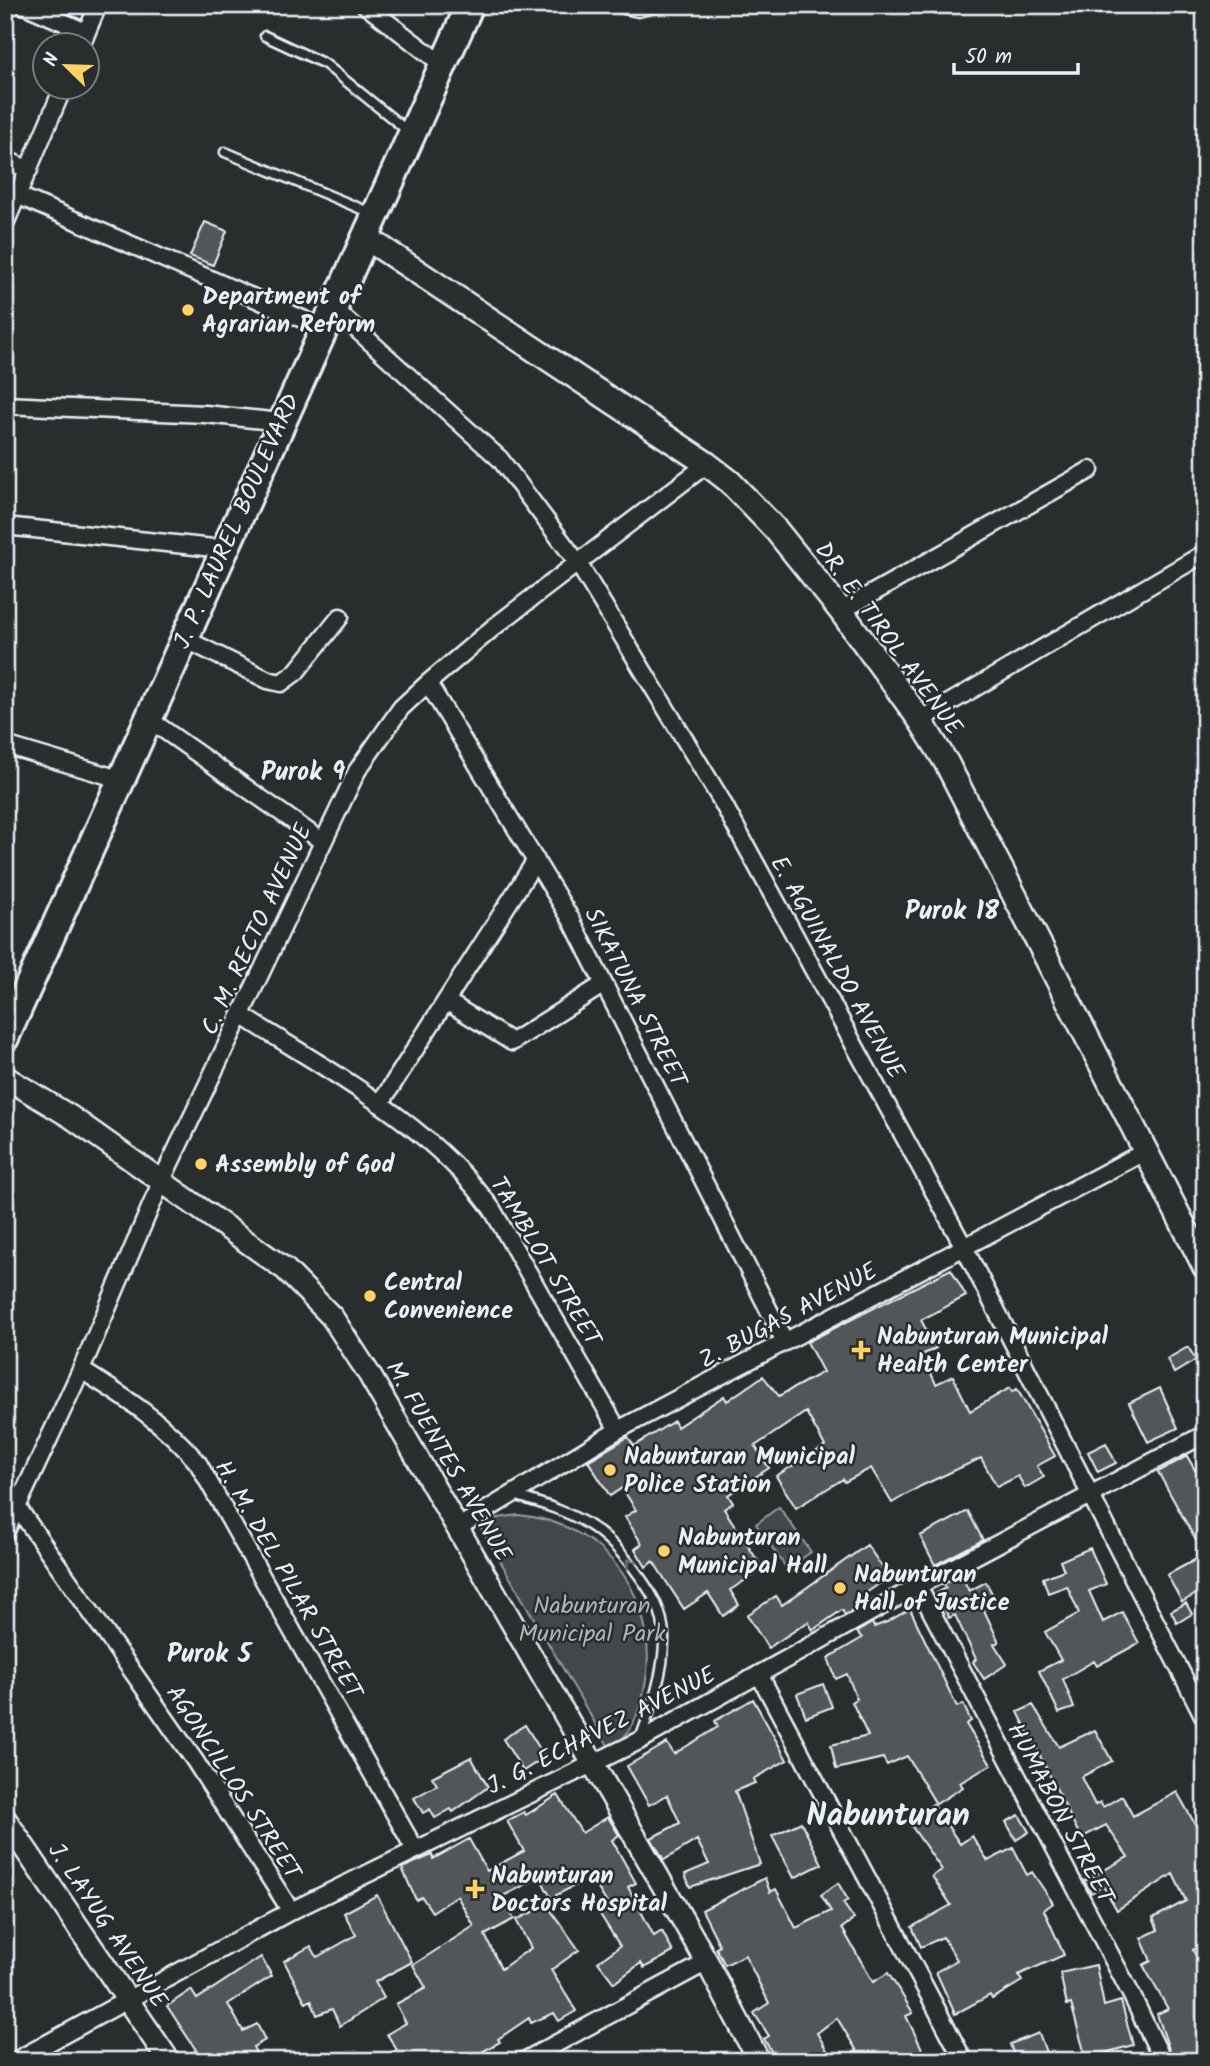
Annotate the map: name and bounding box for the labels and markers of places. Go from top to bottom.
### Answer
place label: Department of Agrarian Reform [202,278,375,345]
marker: Department of Agrarian Reform [180,302,196,318]
place label: Assembly of God [215,1146,396,1185]
marker: Assembly of God [193,1156,209,1172]
place label: Central Convenience [384,1264,513,1331]
marker: Central Convenience [362,1288,378,1304]
place label: Nabunturan Municipal Health Center [877,1318,1108,1385]
marker: Nabunturan Municipal Health Center [851,1340,871,1360]
place label: Nabunturan Municipal Police Station [624,1438,855,1505]
marker: Nabunturan Municipal Police Station [602,1462,618,1478]
place label: Nabunturan Municipal Hall [678,1519,827,1586]
marker: Nabunturan Municipal Hall [656,1543,672,1559]
place label: Nabunturan Hall of Justice [854,1556,1010,1623]
marker: Nabunturan Hall of Justice [832,1580,848,1596]
place label: Nabunturan Doctors Hospital [491,1857,668,1924]
marker: Nabunturan Doctors Hospital [465,1879,485,1899]

